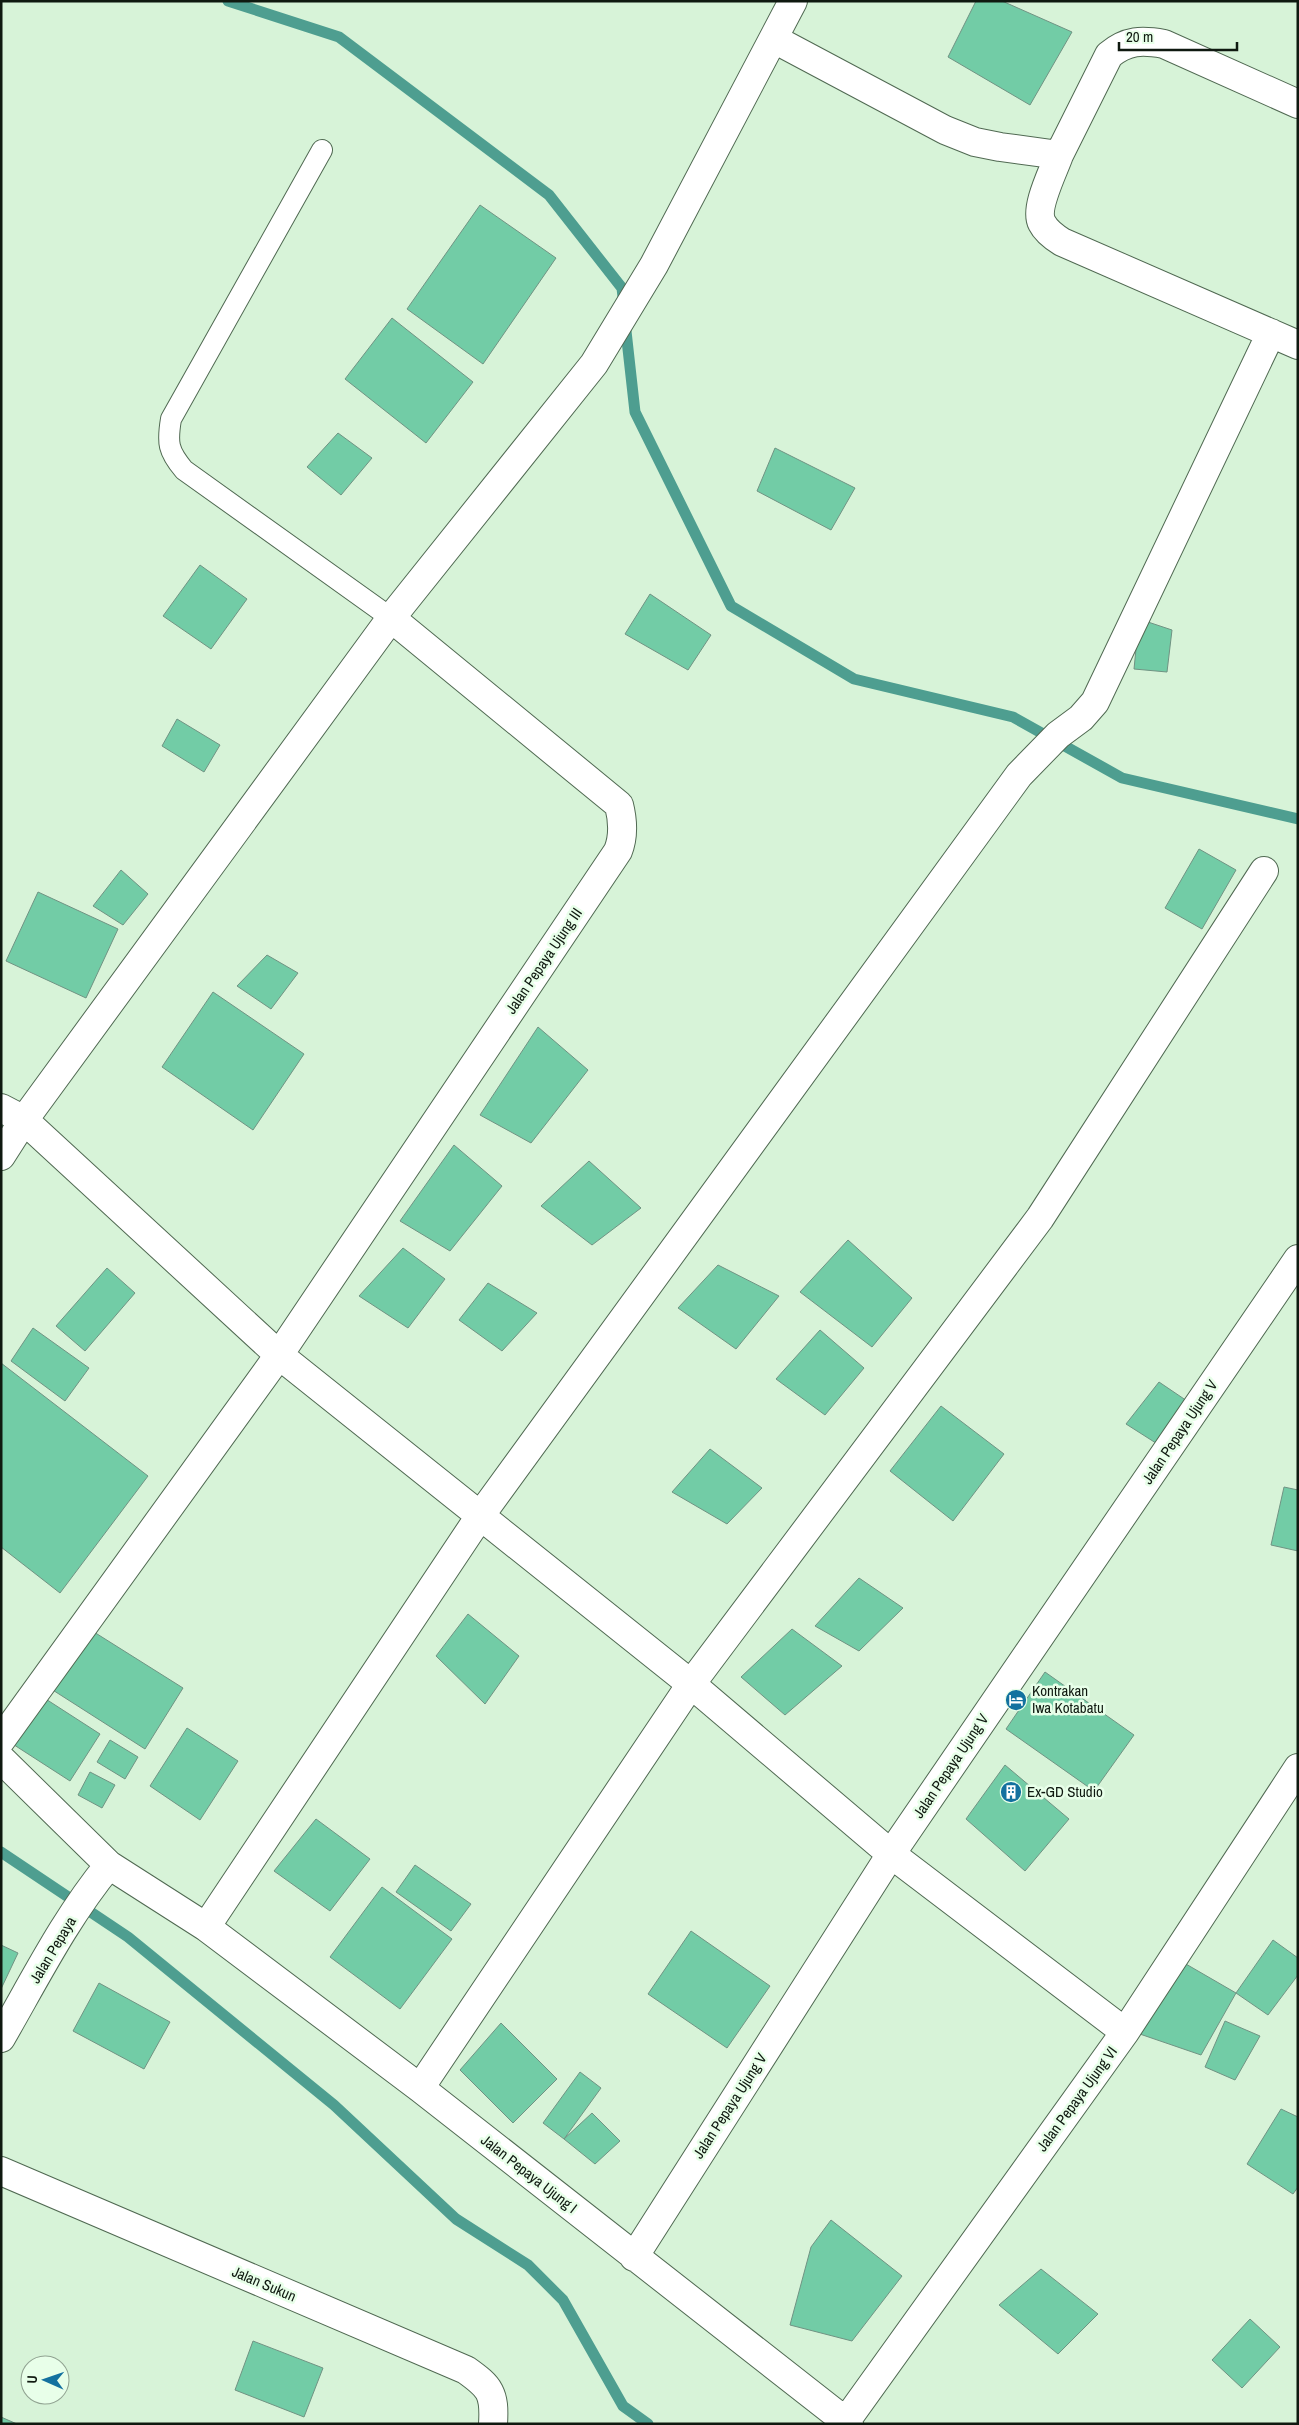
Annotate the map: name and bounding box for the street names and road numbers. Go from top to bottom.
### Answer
street label: Jalan Pepaya Ujung III [500,904,587,1018]
street label: Jalan Pepaya Ujung V [1137,1375,1223,1488]
street label: Jalan Pepaya Ujung V [908,1709,994,1822]
street label: Jalan Pepaya [24,1912,81,1987]
street label: Jalan Pepaya Ujung VI [1031,2042,1122,2155]
street label: Jalan Pepaya Ujung V [688,2048,772,2162]
street label: Jalan Pepaya Ujung I [477,2129,582,2218]
street label: Jalan Sukun [229,2261,299,2306]

